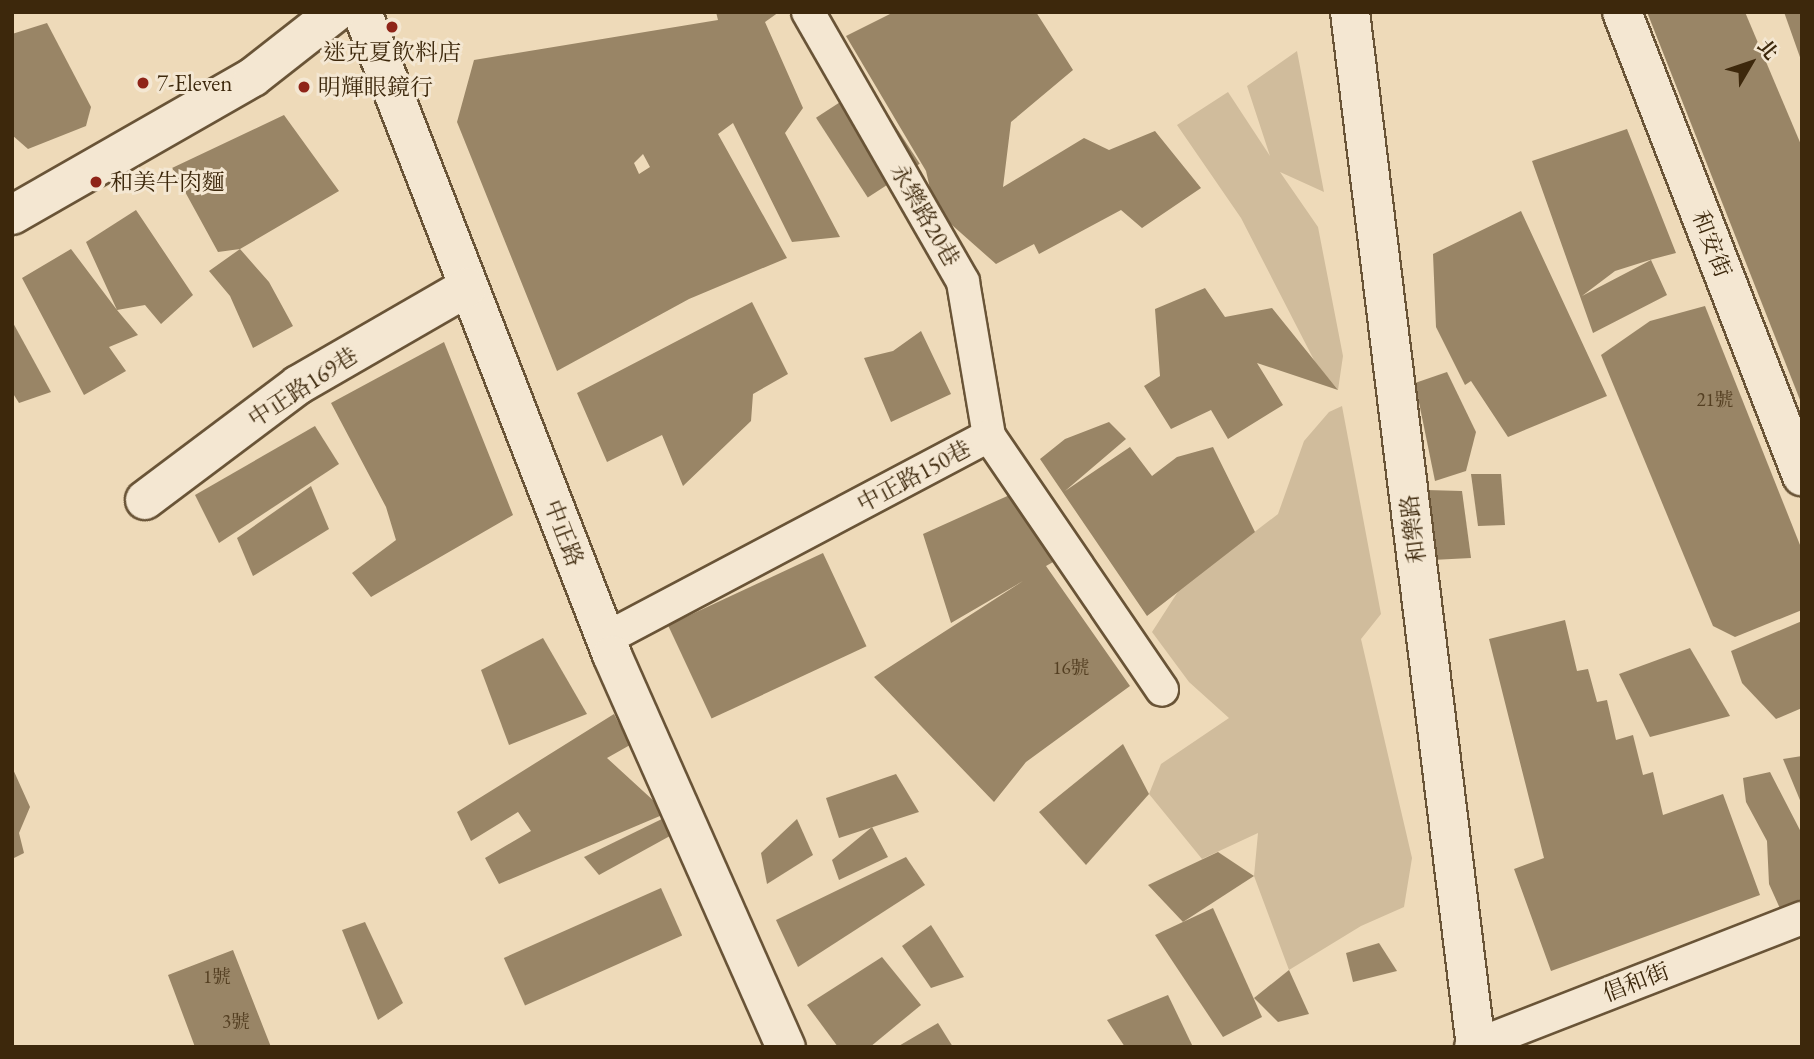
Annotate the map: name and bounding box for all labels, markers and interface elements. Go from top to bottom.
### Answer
marker: 迷克夏飲料店 [384,19,400,35]
north arrow [1716,28,1786,98]
text: 北 [1752,34,1783,65]
place label: 迷克夏飲料店 [323,38,461,66]
place label: 7-Eleven [157,69,232,97]
place label: 明輝眼鏡行 [318,73,433,101]
marker: 7-Eleven [135,75,151,91]
marker: 明輝眼鏡行 [296,79,312,95]
street label: 永樂路20巷 [885,159,965,271]
place label: 和美牛肉麵 [110,168,225,196]
marker: 和美牛肉麵 [88,174,104,190]
street label: 和安街 [1687,207,1737,281]
street label: 中正路169巷 [243,341,363,433]
house number: 21號 [1696,389,1734,411]
street label: 中正路150巷 [852,434,976,518]
street label: 和樂路 [1395,493,1431,565]
street label: 中正路 [539,496,589,570]
house number: 16號 [1052,657,1090,679]
street label: 倡和街 [1599,957,1673,1007]
house number: 1號 [203,966,231,988]
house number: 3號 [222,1011,250,1033]

